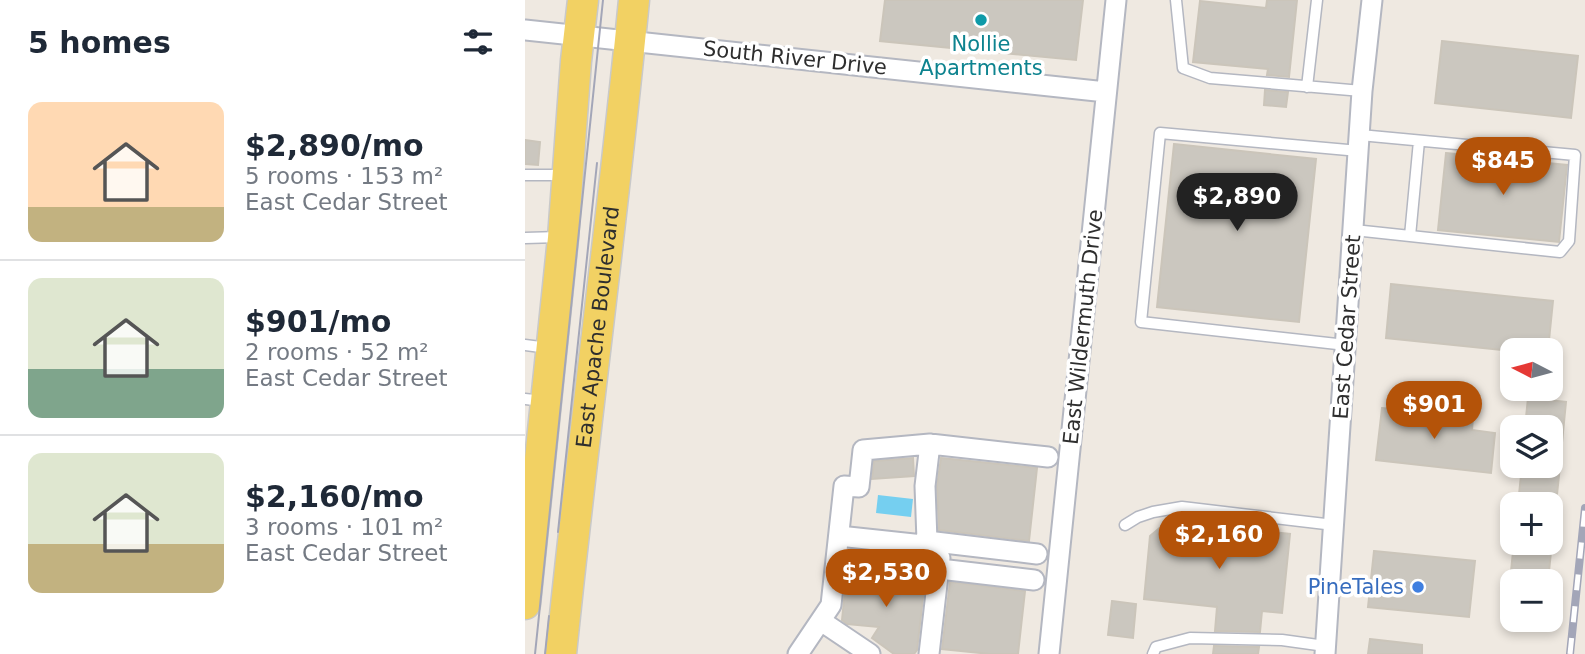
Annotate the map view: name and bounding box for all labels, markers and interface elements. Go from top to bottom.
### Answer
marker: Nollie Apartments [973,12,989,28]
icon: filters [459,23,497,61]
text: 5 homes [28,25,171,60]
place label: Nollie Apartments [919,32,1043,80]
street label: South River Drive [702,36,888,80]
text: $2,890/mo [245,128,424,163]
icon: home [84,130,168,214]
pin: $845 [1462,138,1544,197]
text: $845 [1471,147,1535,173]
text: 5 rooms · 153 m² [245,163,443,189]
pin: $2,890 [1180,174,1294,233]
text: $2,890 [1193,183,1281,209]
text: East Cedar Street [245,189,448,215]
street label: East Apache Boulevard [572,205,624,449]
street label: East Wildermuth Drive [1059,208,1107,446]
street label: East Cedar Street [1329,234,1365,420]
text: $901/mo [245,304,391,339]
icon: home [84,306,168,390]
north arrow [1500,338,1563,401]
map controls [1500,338,1563,632]
text: 2 rooms · 52 m² [245,339,429,365]
text: East Cedar Street [245,365,448,391]
pin: $901 [1393,382,1475,441]
text: $901 [1402,391,1466,417]
button: layers [1500,415,1563,478]
text: $2,160/mo [245,479,424,514]
icon: home [84,481,168,565]
button: + [1500,492,1563,555]
pin: $2,160 [1162,512,1276,571]
text: 3 rooms · 101 m² [245,514,443,540]
text: $2,160 [1175,521,1263,547]
text: East Cedar Street [245,540,448,566]
pin: $2,530 [829,550,943,609]
text: $2,530 [842,559,930,585]
button: − [1500,569,1563,632]
place label: PineTales [1308,575,1404,599]
marker: PineTales [1410,579,1426,595]

